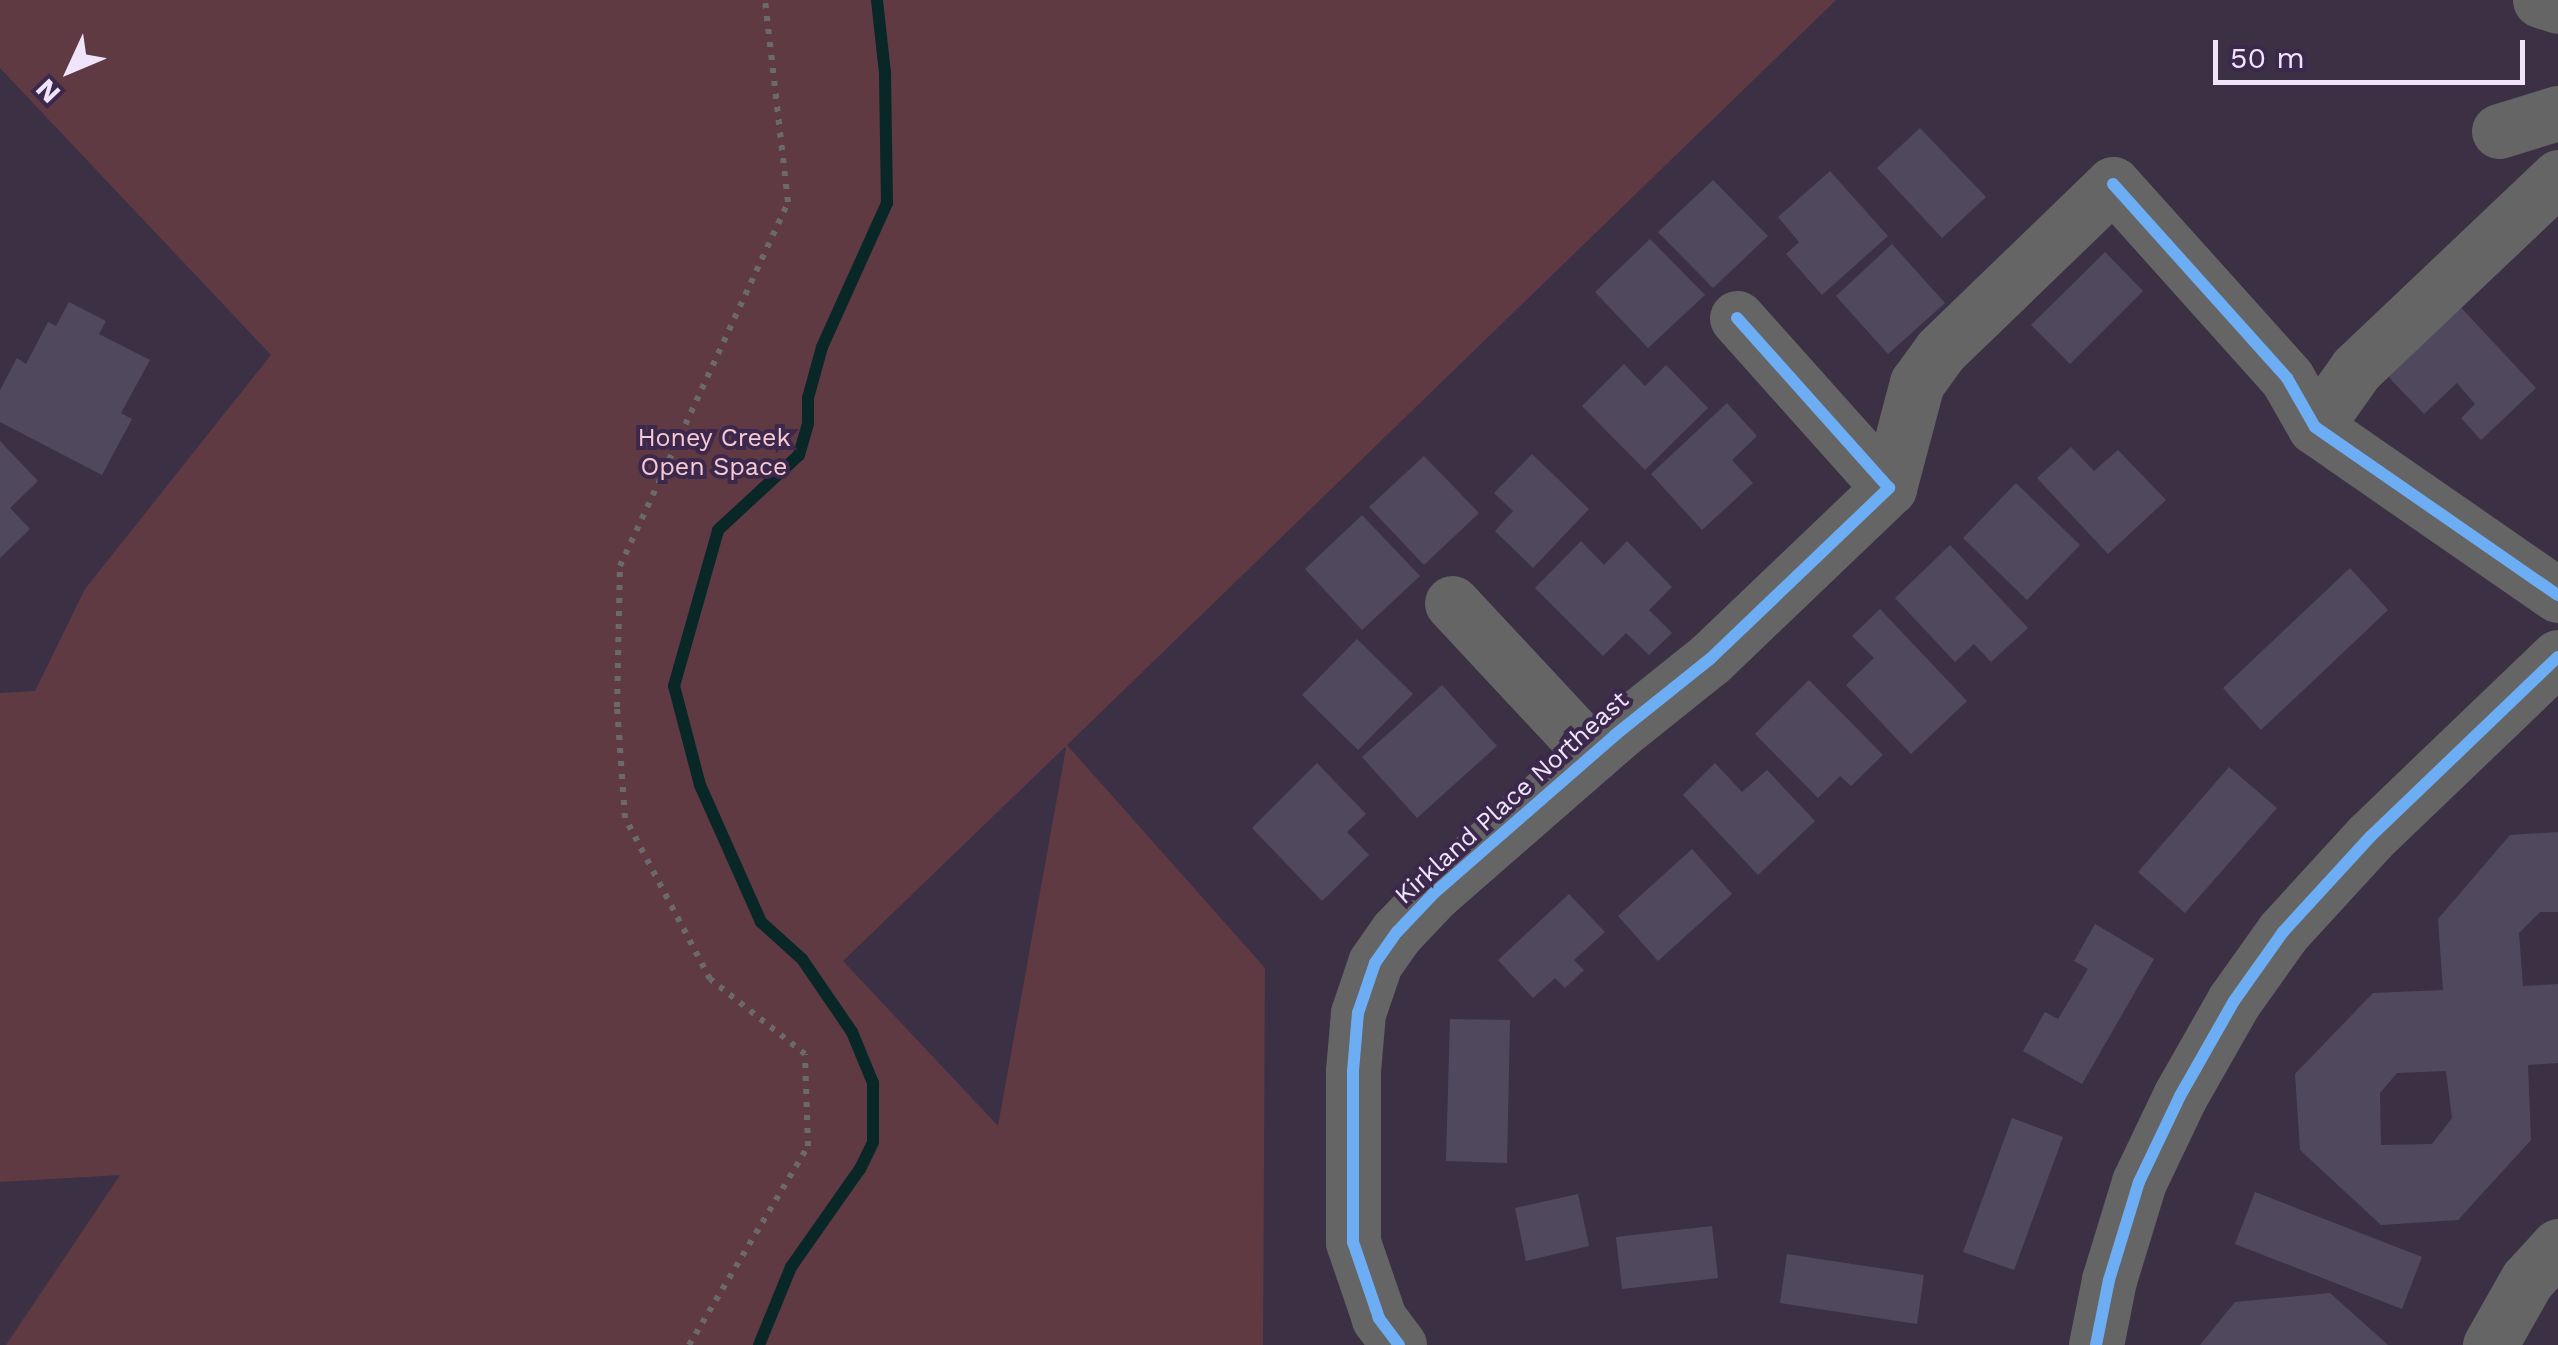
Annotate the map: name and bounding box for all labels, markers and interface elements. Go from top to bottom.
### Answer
north arrow [20,20,120,120]
scale bar [2218,20,2530,82]
text: 50 m [2230,40,2305,75]
text: N [29,72,67,110]
park label: Honey Creek Open Space [637,424,791,483]
street label: Kirkland Place Northeast [1389,685,1635,911]

